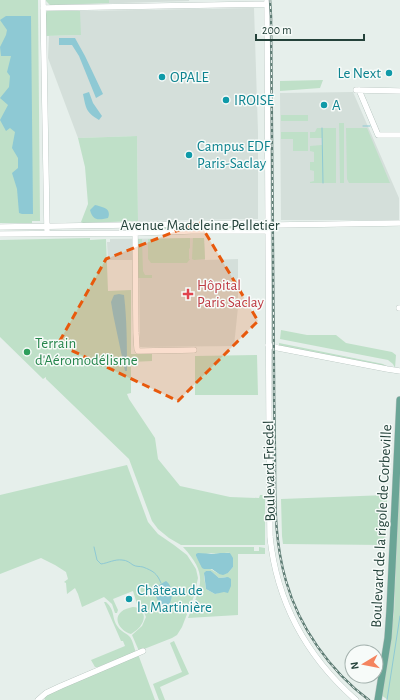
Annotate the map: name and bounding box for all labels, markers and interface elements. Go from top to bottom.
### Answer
scale bar [256,16,364,42]
text: 200 m [262,24,292,36]
place label: Le Next [337,66,381,81]
marker: Le Next [384,68,394,78]
place label: OPALE [170,70,209,85]
marker: OPALE [157,72,167,82]
place label: IROISE [234,93,274,108]
marker: IROISE [221,95,231,105]
place label: A [332,98,341,113]
marker: A [319,100,329,110]
place label: Campus EDF Paris-Saclay [197,139,271,171]
marker: Campus EDF Paris-Saclay [184,150,194,160]
street label: Avenue Madeleine Pelletier [120,218,280,233]
place label: Hôpital Paris Saclay [197,278,265,310]
marker: Hôpital Paris Saclay [182,288,194,300]
place label: Terrain d'Aéromodélisme [35,336,138,368]
marker: Terrain d'Aéromodélisme [22,347,32,357]
street label: Boulevard Friedel [261,420,278,522]
street label: Boulevard de la rigole de Corbeville [369,424,394,628]
place label: Château de la Martinière [137,583,212,615]
marker: Château de la Martinière [124,594,134,604]
north arrow [344,644,384,684]
text: N [349,661,361,670]

